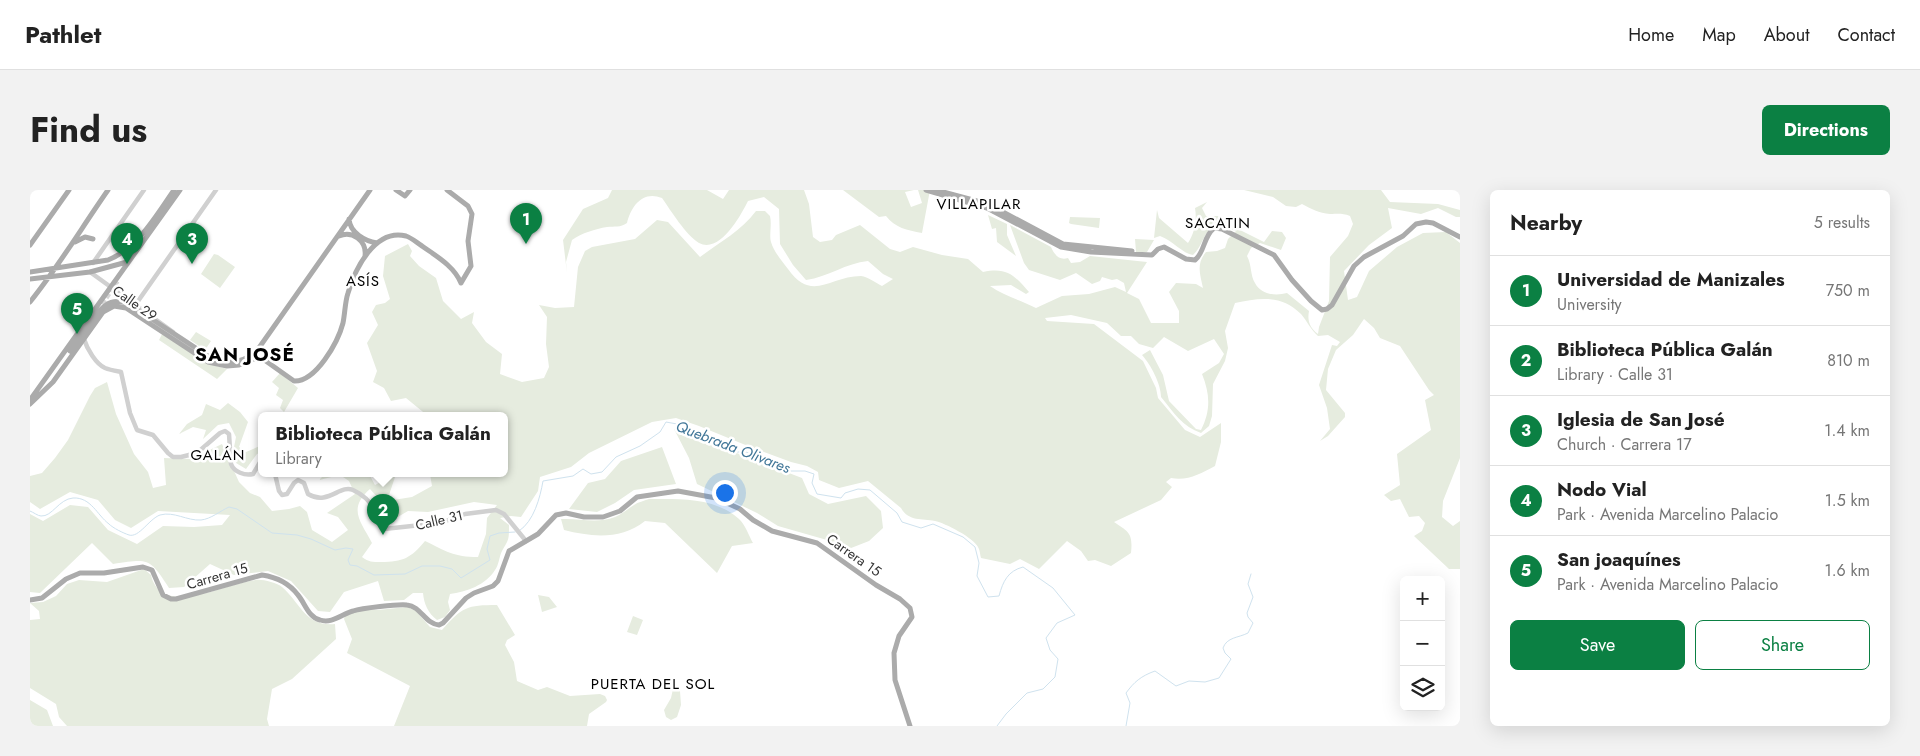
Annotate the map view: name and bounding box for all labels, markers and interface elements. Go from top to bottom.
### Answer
text: Pathlet [25,17,101,52]
text: Home [1628,22,1674,48]
text: Map [1702,22,1736,48]
text: About [1764,22,1809,48]
text: Contact [1837,22,1895,48]
text: Find us [30,105,147,155]
button: Directions [1762,105,1890,155]
district label: VILLAPILAR [937,193,1021,215]
pin: 1 [510,203,542,244]
text: Nearby [1510,208,1582,238]
text: 5 results [1814,211,1870,234]
district label: SACATIN [1185,212,1251,234]
pin: 4 [111,223,143,264]
pin: 3 [176,223,208,264]
text: Universidad de Manizales [1557,266,1785,293]
district label: ASÍS [346,270,380,292]
text: 1 [1522,279,1530,302]
text: 750 m [1826,279,1870,302]
street label: Calle 29 [109,280,161,326]
pin: 5 [61,293,93,334]
text: University [1557,293,1622,316]
text: Biblioteca Pública Galán [1557,336,1773,363]
district label: SAN JOSÉ [195,341,295,368]
text: 2 [1521,349,1531,372]
text: 810 m [1827,349,1870,372]
text: Library · Calle 31 [1557,363,1673,386]
text: Iglesia de San José [1557,406,1725,433]
popup [258,412,508,477]
water label: Quebrada Olivares [673,415,793,479]
text: 3 [1521,419,1531,442]
text: 1.4 km [1824,419,1870,442]
text: Biblioteca Pública Galán [275,420,491,447]
text: Church · Carrera 17 [1557,433,1692,456]
district label: GALÁN [191,444,245,466]
text: Library [275,447,322,470]
text: Nodo Vial [1557,476,1647,503]
your location [712,480,738,506]
text: 4 [1520,489,1532,512]
text: 1.5 km [1825,489,1870,512]
pin: 2 [367,494,399,535]
text: Park · Avenida Marcelino Palacio [1557,503,1778,526]
street label: Calle 31 [413,505,465,535]
street label: Carrera 15 [823,529,886,581]
text: San joaquínes [1557,546,1681,573]
street label: Carrera 15 [184,558,250,594]
text: 5 [1521,559,1531,582]
text: 1.6 km [1824,559,1870,582]
text: Park · Avenida Marcelino Palacio [1557,573,1778,596]
map controls [1400,576,1445,711]
button: + [1400,576,1445,621]
button: Save [1510,620,1685,670]
button: Share [1695,620,1870,670]
button: − [1400,621,1445,666]
button: layers [1400,666,1445,711]
district label: PUERTA DEL SOL [591,673,715,695]

